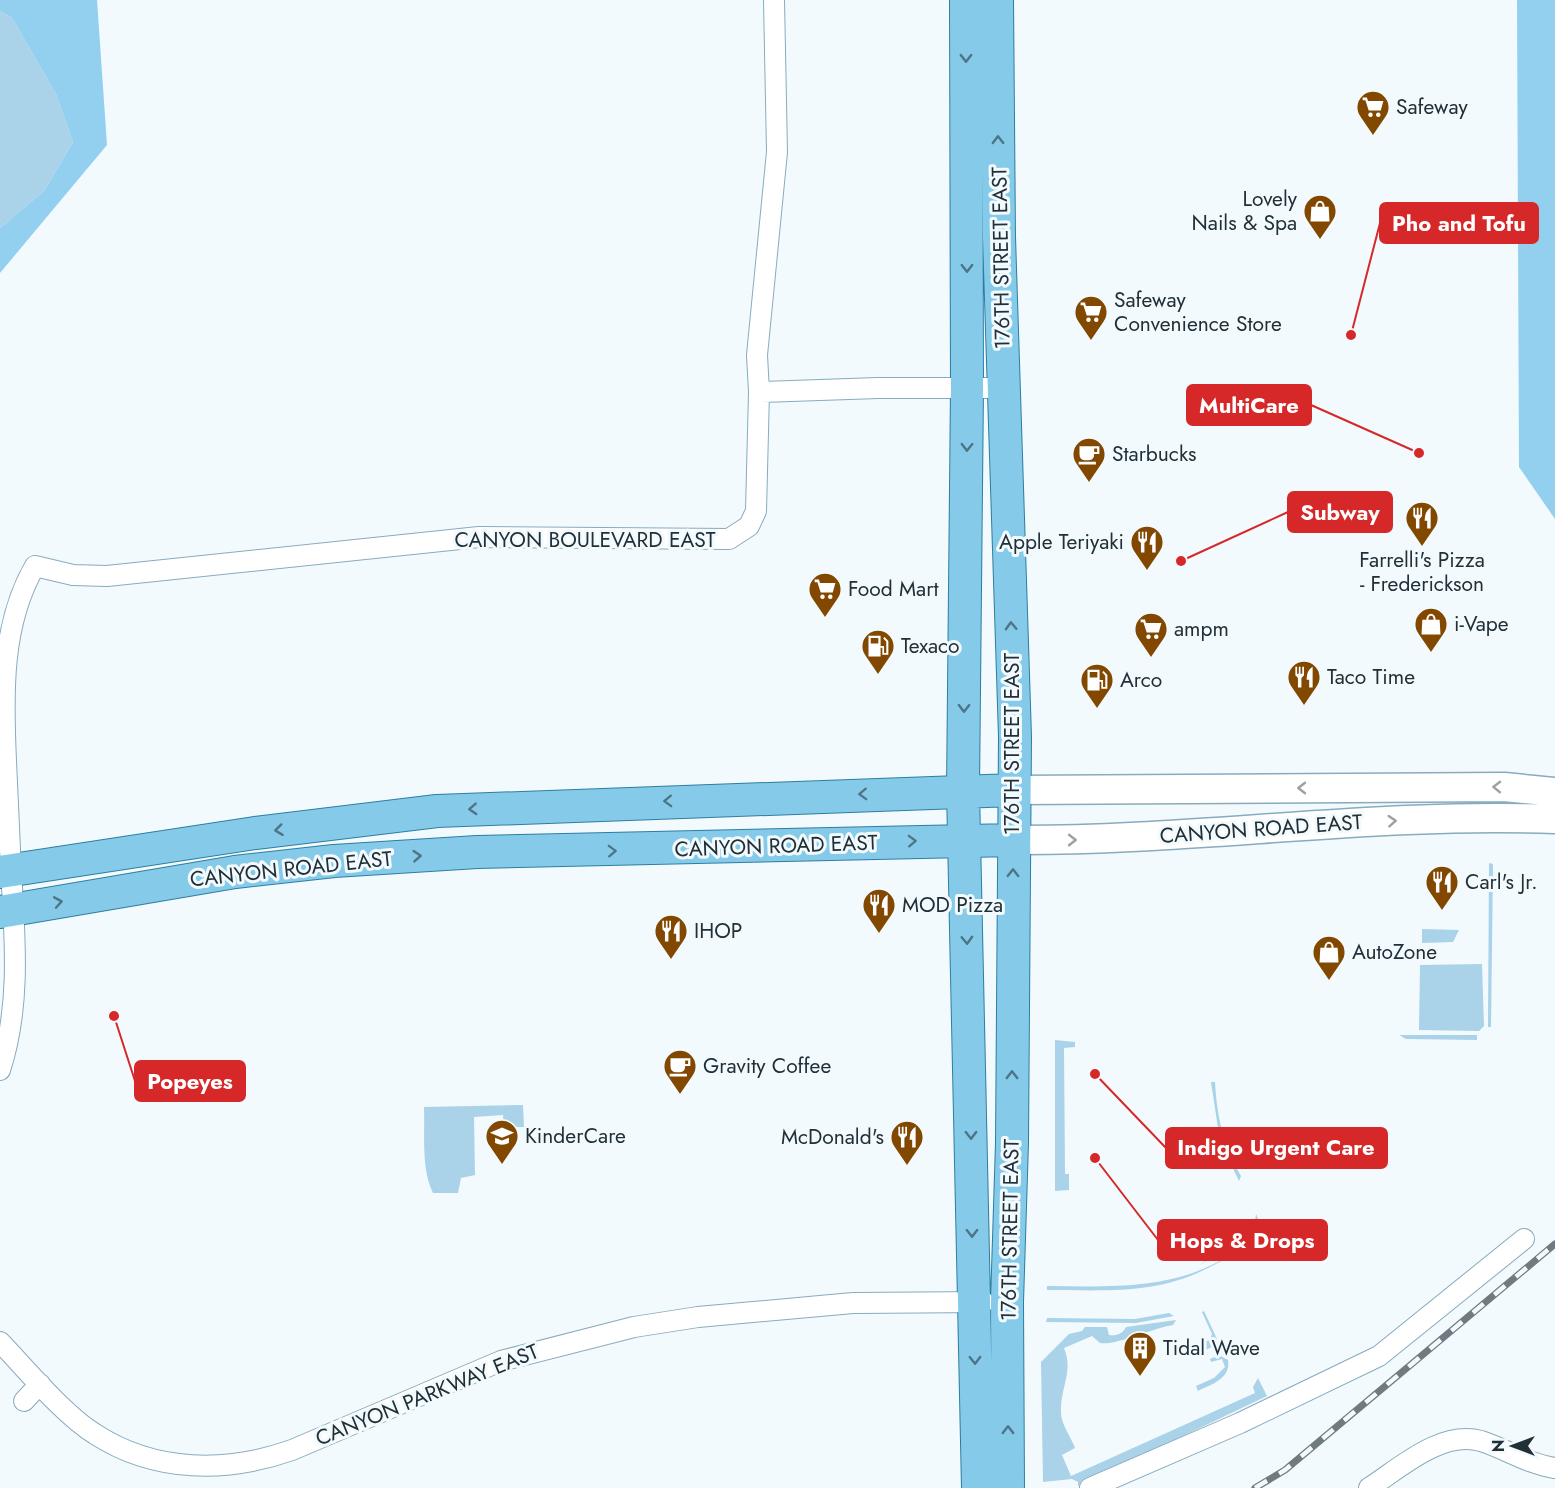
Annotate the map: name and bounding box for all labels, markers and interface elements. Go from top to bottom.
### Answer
one-way arrow [960,54,972,63]
supermarket icon: Safeway [1355,89,1391,136]
place label: Safeway [1396,92,1468,122]
one-way arrow [992,136,1004,145]
street label: 176TH STREET EAST [984,166,1018,350]
place label: Lovely Nails & Spa [1192,184,1298,238]
shop icon: Lovely Nails & Spa [1302,193,1338,240]
callout: Pho and Tofu [1380,203,1538,243]
text: Pho and Tofu [1392,207,1526,239]
one-way arrow [961,264,973,273]
place label: Safeway Convenience Store [1114,285,1282,339]
supermarket icon: Safeway Convenience Store [1073,294,1109,341]
callout: MultiCare [1187,385,1311,425]
text: MultiCare [1199,389,1299,421]
cafe icon: Starbucks [1071,436,1107,483]
place label: Starbucks [1112,439,1197,469]
one-way arrow [961,442,973,451]
callout: Subway [1288,492,1392,532]
text: Subway [1300,496,1380,528]
restaurant icon: Farrelli's Pizza - Frederickson [1404,500,1440,547]
restaurant icon: Apple Teriyaki [1129,524,1165,571]
street label: CANYON BOULEVARD EAST [454,525,716,555]
place label: Apple Teriyaki [999,527,1124,557]
place label: Farrelli's Pizza - Frederickson [1359,545,1485,599]
supermarket icon: Food Mart [807,571,843,618]
place label: Food Mart [848,574,938,604]
shop icon: i-Vape [1413,606,1449,653]
place label: i-Vape [1454,609,1509,639]
supermarket icon: ampm [1133,611,1169,658]
place label: ampm [1174,614,1229,644]
one-way arrow [1005,622,1018,631]
fuel station icon: Texaco [860,628,896,675]
place label: Texaco [901,631,960,661]
street label: 176TH STREET EAST [997,652,1027,835]
restaurant icon: Taco Time [1286,659,1322,706]
fuel station icon: Arco [1079,662,1115,709]
place label: Taco Time [1327,662,1415,692]
place label: Arco [1120,665,1162,695]
one-way arrow [958,704,970,713]
one-way arrow [1492,781,1501,793]
one-way arrow [1297,782,1306,794]
one-way arrow [858,787,867,800]
one-way arrow [663,794,672,807]
one-way arrow [468,803,477,816]
street label: CANYON ROAD EAST [1159,807,1364,851]
one-way arrow [1388,815,1397,828]
one-way arrow [274,823,284,836]
street label: CANYON ROAD EAST [674,827,878,865]
one-way arrow [1067,834,1076,846]
one-way arrow [908,835,917,848]
street label: CANYON ROAD EAST [189,843,394,895]
one-way arrow [608,844,617,857]
one-way arrow [413,850,422,863]
restaurant icon: Carl's Jr. [1424,864,1460,911]
place label: Carl's Jr. [1465,867,1537,897]
one-way arrow [1007,868,1019,877]
restaurant icon: MOD Pizza [861,887,897,934]
place label: MOD Pizza [902,890,1003,920]
one-way arrow [53,897,62,909]
restaurant icon: IHOP [653,913,689,960]
place label: IHOP [694,916,742,946]
shop icon: AutoZone [1311,934,1347,981]
one-way arrow [961,936,973,945]
place label: AutoZone [1352,937,1437,967]
cafe icon: Gravity Coffee [662,1048,698,1095]
place label: Gravity Coffee [703,1051,831,1081]
callout: Popeyes [135,1061,245,1101]
text: Popeyes [147,1065,233,1097]
one-way arrow [1006,1071,1018,1080]
school or university icon: KinderCare [484,1118,520,1165]
restaurant icon: McDonald's [889,1119,925,1166]
place label: KinderCare [525,1121,626,1151]
place label: McDonald's [781,1122,884,1152]
callout: Indigo Urgent Care [1166,1128,1387,1168]
one-way arrow [965,1131,977,1140]
text: Indigo Urgent Care [1177,1131,1375,1163]
street label: 176TH STREET EAST [993,1138,1027,1322]
callout: Hops & Drops [1158,1220,1327,1260]
text: Hops & Drops [1169,1224,1315,1256]
one-way arrow [966,1228,979,1237]
building icon: Tidal Wave [1122,1330,1158,1377]
place label: Tidal Wave [1163,1333,1260,1363]
street label: CANYON PARKWAY EAST [311,1336,543,1454]
one-way arrow [969,1356,981,1365]
north arrow [1483,1416,1543,1476]
one-way arrow [1002,1425,1014,1434]
text: N [1487,1440,1510,1452]

